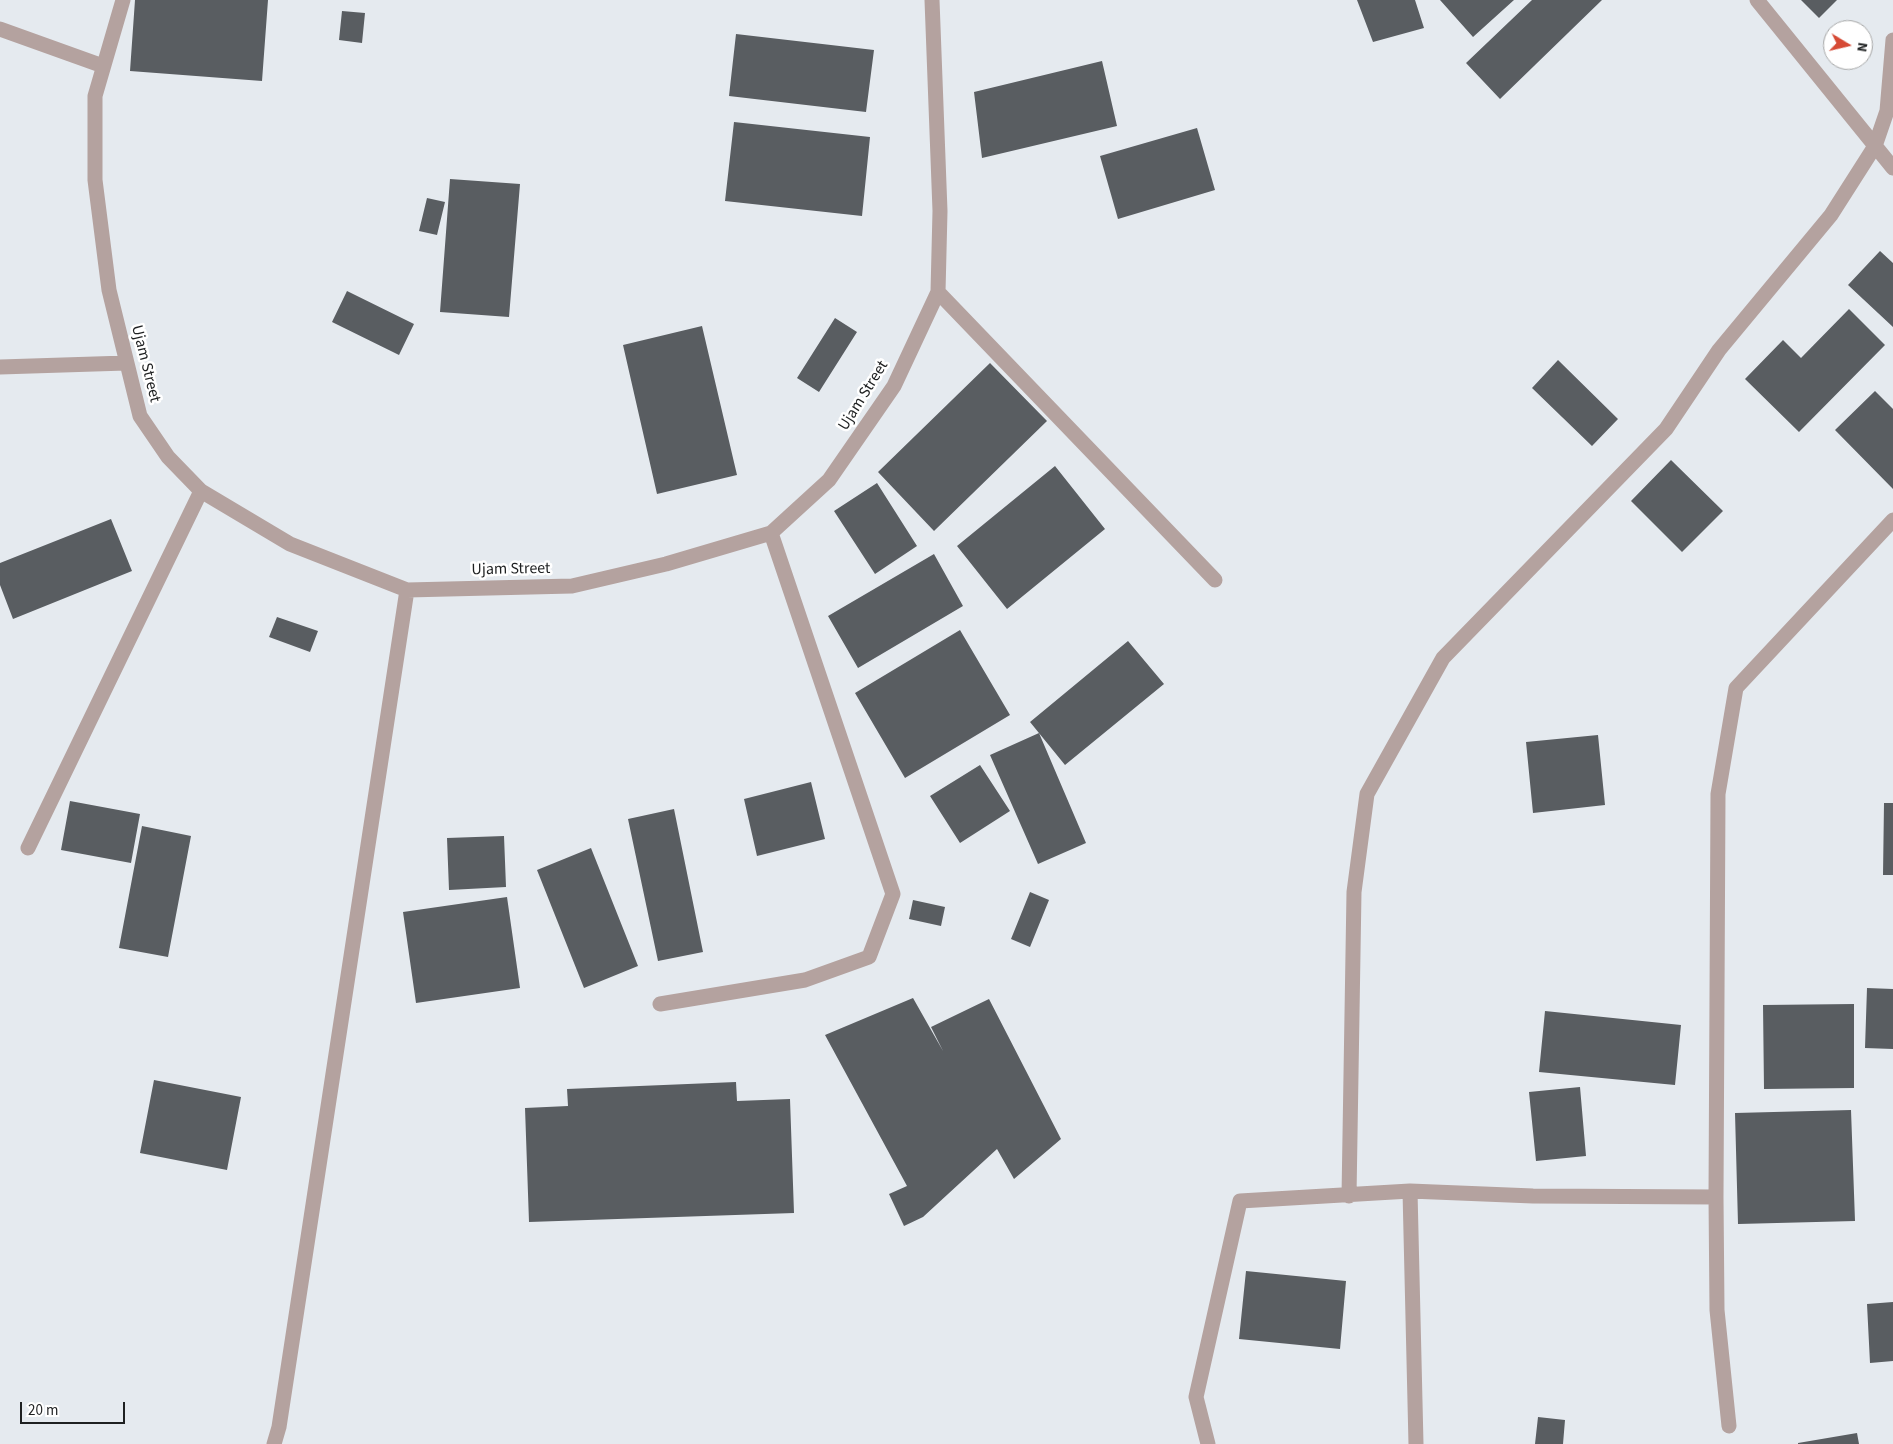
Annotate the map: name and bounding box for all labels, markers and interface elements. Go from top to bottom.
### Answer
north arrow [1823,20,1873,70]
text: N [1851,41,1872,53]
street label: Ujam Street [126,323,164,405]
street label: Ujam Street [835,357,893,435]
street label: Ujam Street [471,560,551,580]
scale bar [22,1392,128,1424]
text: 20 m [28,1400,58,1421]

